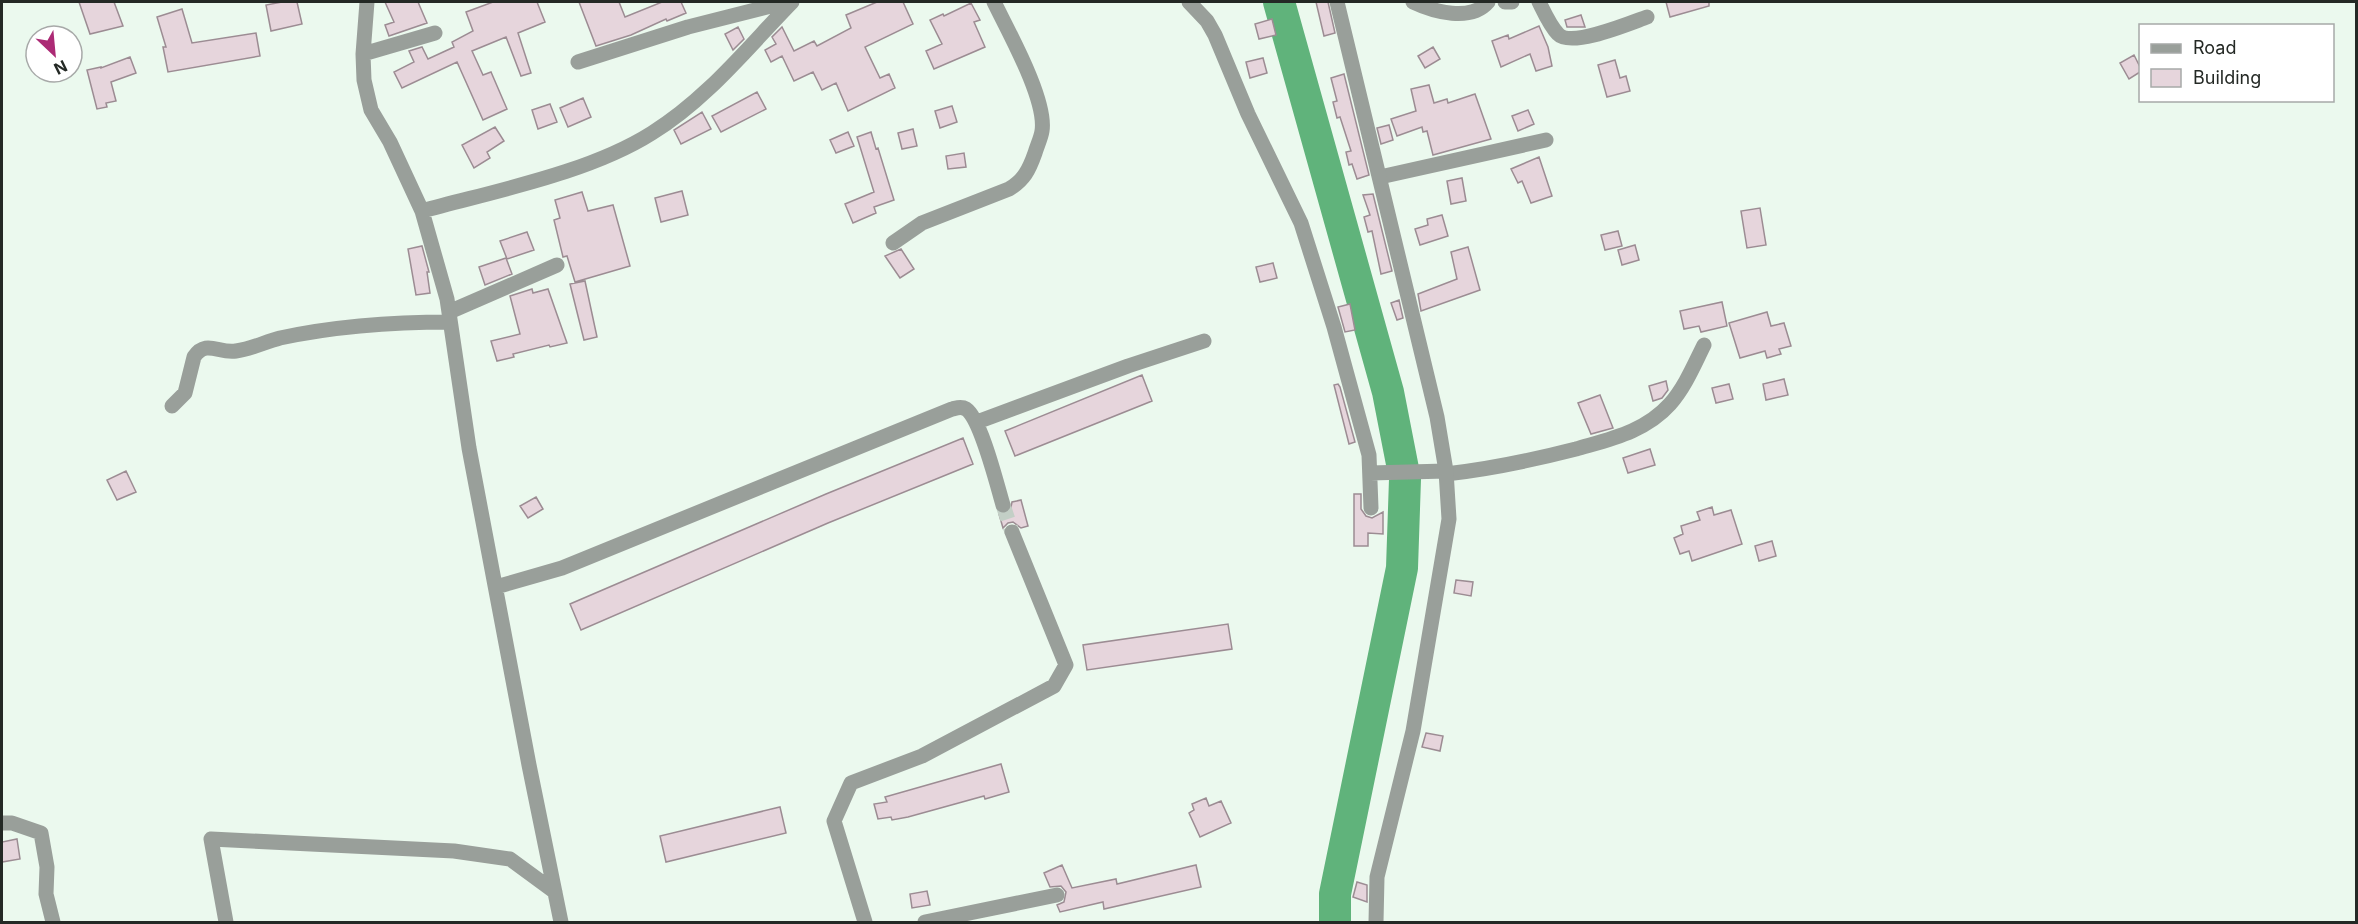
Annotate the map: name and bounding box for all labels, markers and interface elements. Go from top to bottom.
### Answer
north arrow [24,24,84,84]
legend [2139,24,2334,102]
text: Road [2193,37,2236,58]
text: N [51,56,70,79]
text: Building [2193,67,2261,88]

